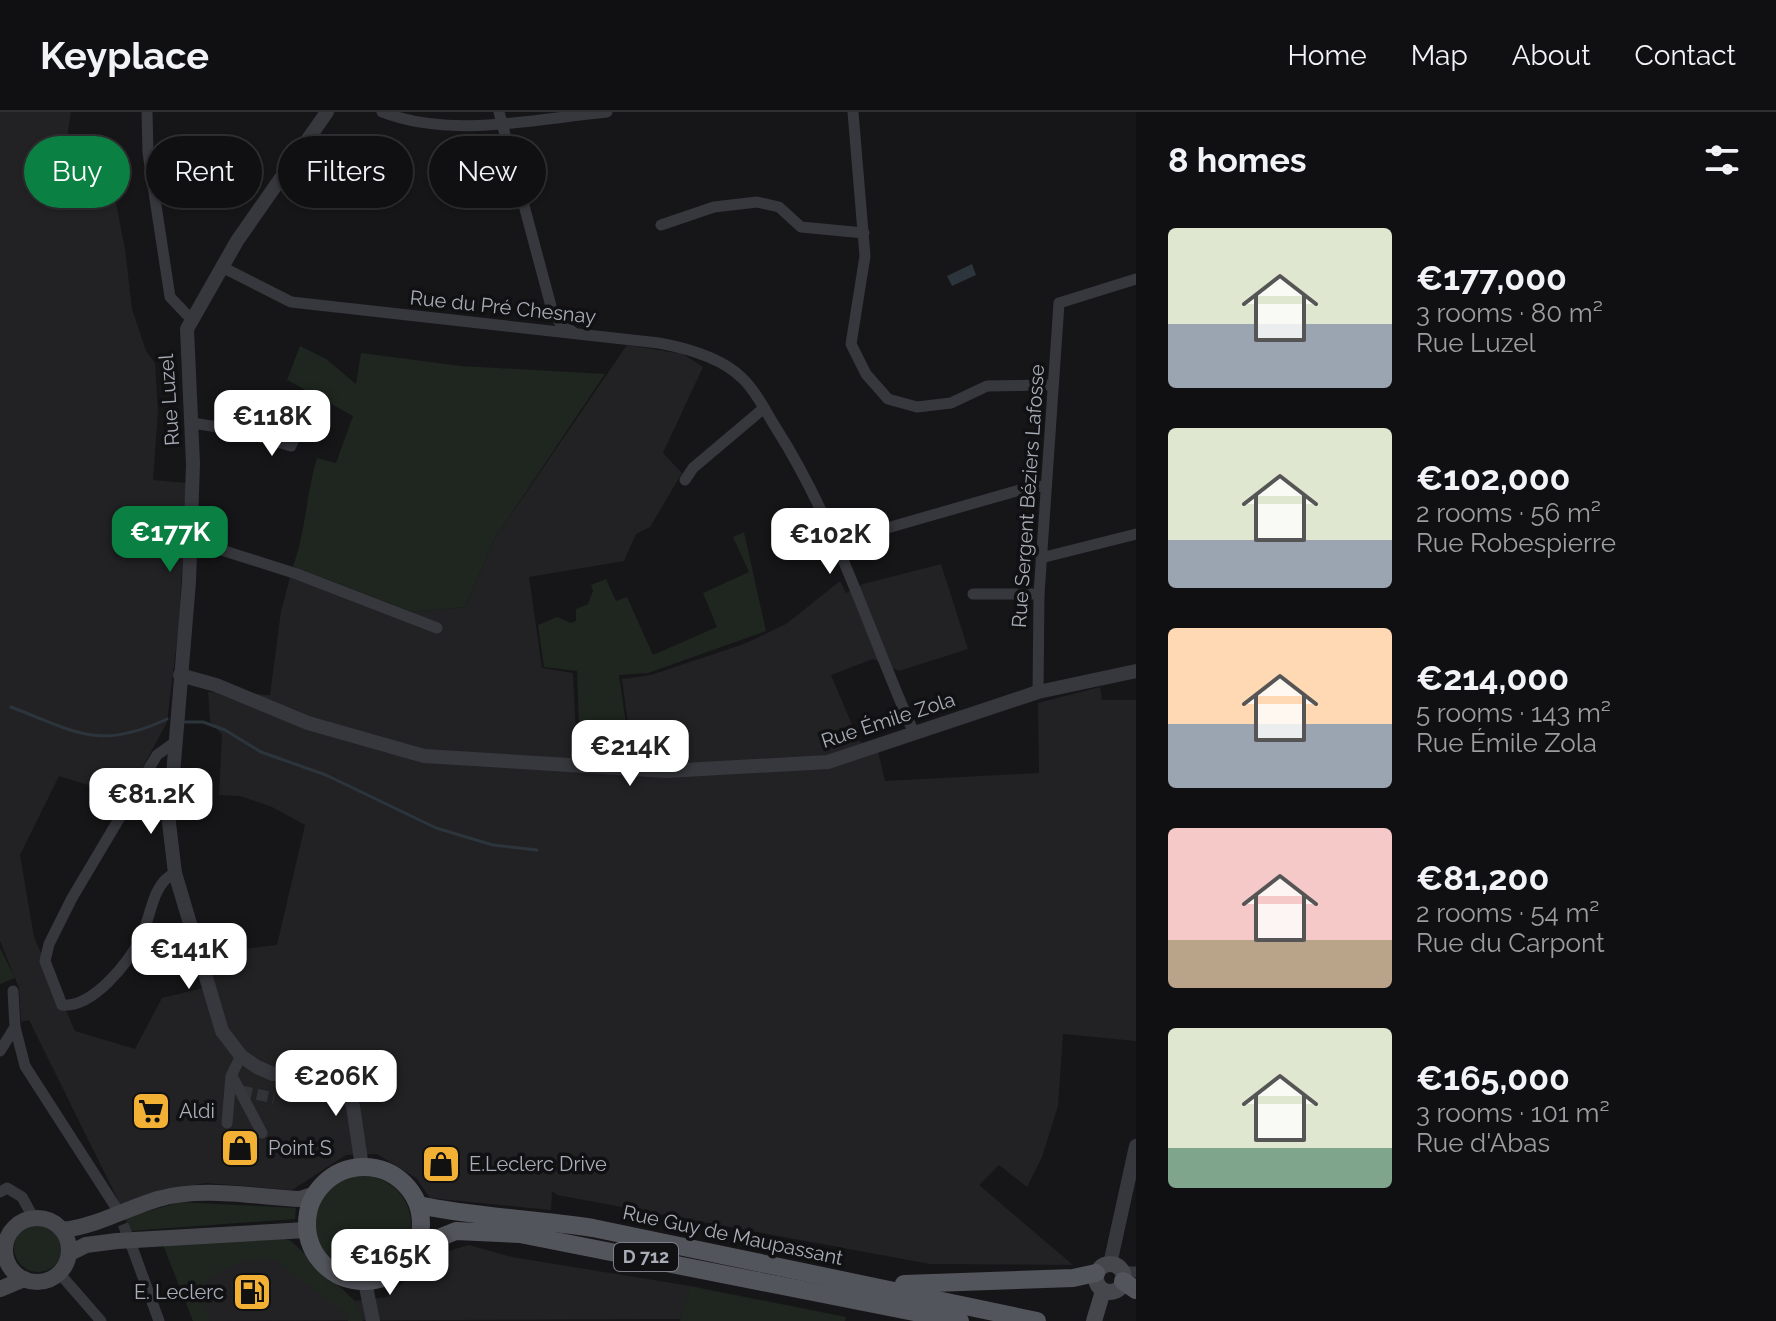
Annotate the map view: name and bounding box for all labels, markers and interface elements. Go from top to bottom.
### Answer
text: Keyplace [40,33,209,78]
text: Home [1287,39,1367,72]
text: Map [1411,39,1468,72]
text: About [1512,39,1591,72]
text: Contact [1635,39,1736,72]
chip: Buy [24,136,130,208]
chip: Rent [146,136,262,208]
chip: Filters [278,136,413,208]
chip: New [429,136,546,208]
icon: filters [1700,138,1744,182]
text: 8 homes [1168,140,1307,180]
text: €177,000 [1416,258,1567,298]
icon: home [1232,260,1328,356]
street label: Rue du Pré Chesnay [409,285,597,329]
text: 3 rooms · 80 m² [1416,298,1603,328]
text: Rue Luzel [1416,328,1536,358]
street label: Rue Luzel [154,353,184,447]
street label: Rue Sergent Béziers Lafosse [1007,363,1049,629]
pin: €118K [216,390,328,458]
text: €118K [232,401,312,431]
text: €102,000 [1416,458,1571,498]
icon: home [1232,460,1328,556]
text: 2 rooms · 56 m² [1416,498,1601,528]
pin: €177K [114,506,226,574]
pin: €102K [774,508,886,576]
text: €177K [130,517,210,547]
text: €102K [789,519,871,549]
text: Rue Robespierre [1416,528,1616,558]
text: €214,000 [1416,658,1569,698]
icon: home [1232,660,1328,756]
street label: Rue Émile Zola [818,687,958,753]
text: 5 rooms · 143 m² [1416,698,1611,728]
pin: €214K [574,720,686,788]
text: Rue Émile Zola [1416,728,1597,758]
text: €214K [590,731,670,761]
pin: €81.2K [86,768,216,836]
text: €81.2K [107,779,195,809]
text: €81,200 [1416,858,1549,898]
icon: home [1232,860,1328,956]
text: 2 rooms · 54 m² [1416,898,1599,928]
pin: €141K [133,923,245,991]
text: Rue du Carpont [1416,928,1605,958]
text: €141K [150,934,228,964]
pin: €206K [280,1050,392,1118]
text: €165,000 [1416,1058,1570,1098]
icon: home [1232,1060,1328,1156]
text: €206K [294,1061,378,1091]
supermarket icon: Aldi [130,1090,172,1132]
text: 3 rooms · 101 m² [1416,1098,1610,1128]
place label: Aldi [179,1099,215,1123]
shop icon: Point S [219,1127,261,1169]
text: Rue d'Abas [1416,1128,1550,1158]
place label: Point S [268,1136,332,1160]
shop icon: E.Leclerc Drive [420,1143,462,1185]
place label: E.Leclerc Drive [469,1152,607,1176]
street label: Rue Guy de Maupassant [621,1200,846,1270]
pin: €165K [334,1229,446,1297]
text: €165K [349,1240,431,1270]
road number: D 712 [614,1243,678,1271]
fuel station icon: E. Leclerc [231,1271,273,1313]
place label: E. Leclerc [134,1280,224,1304]

